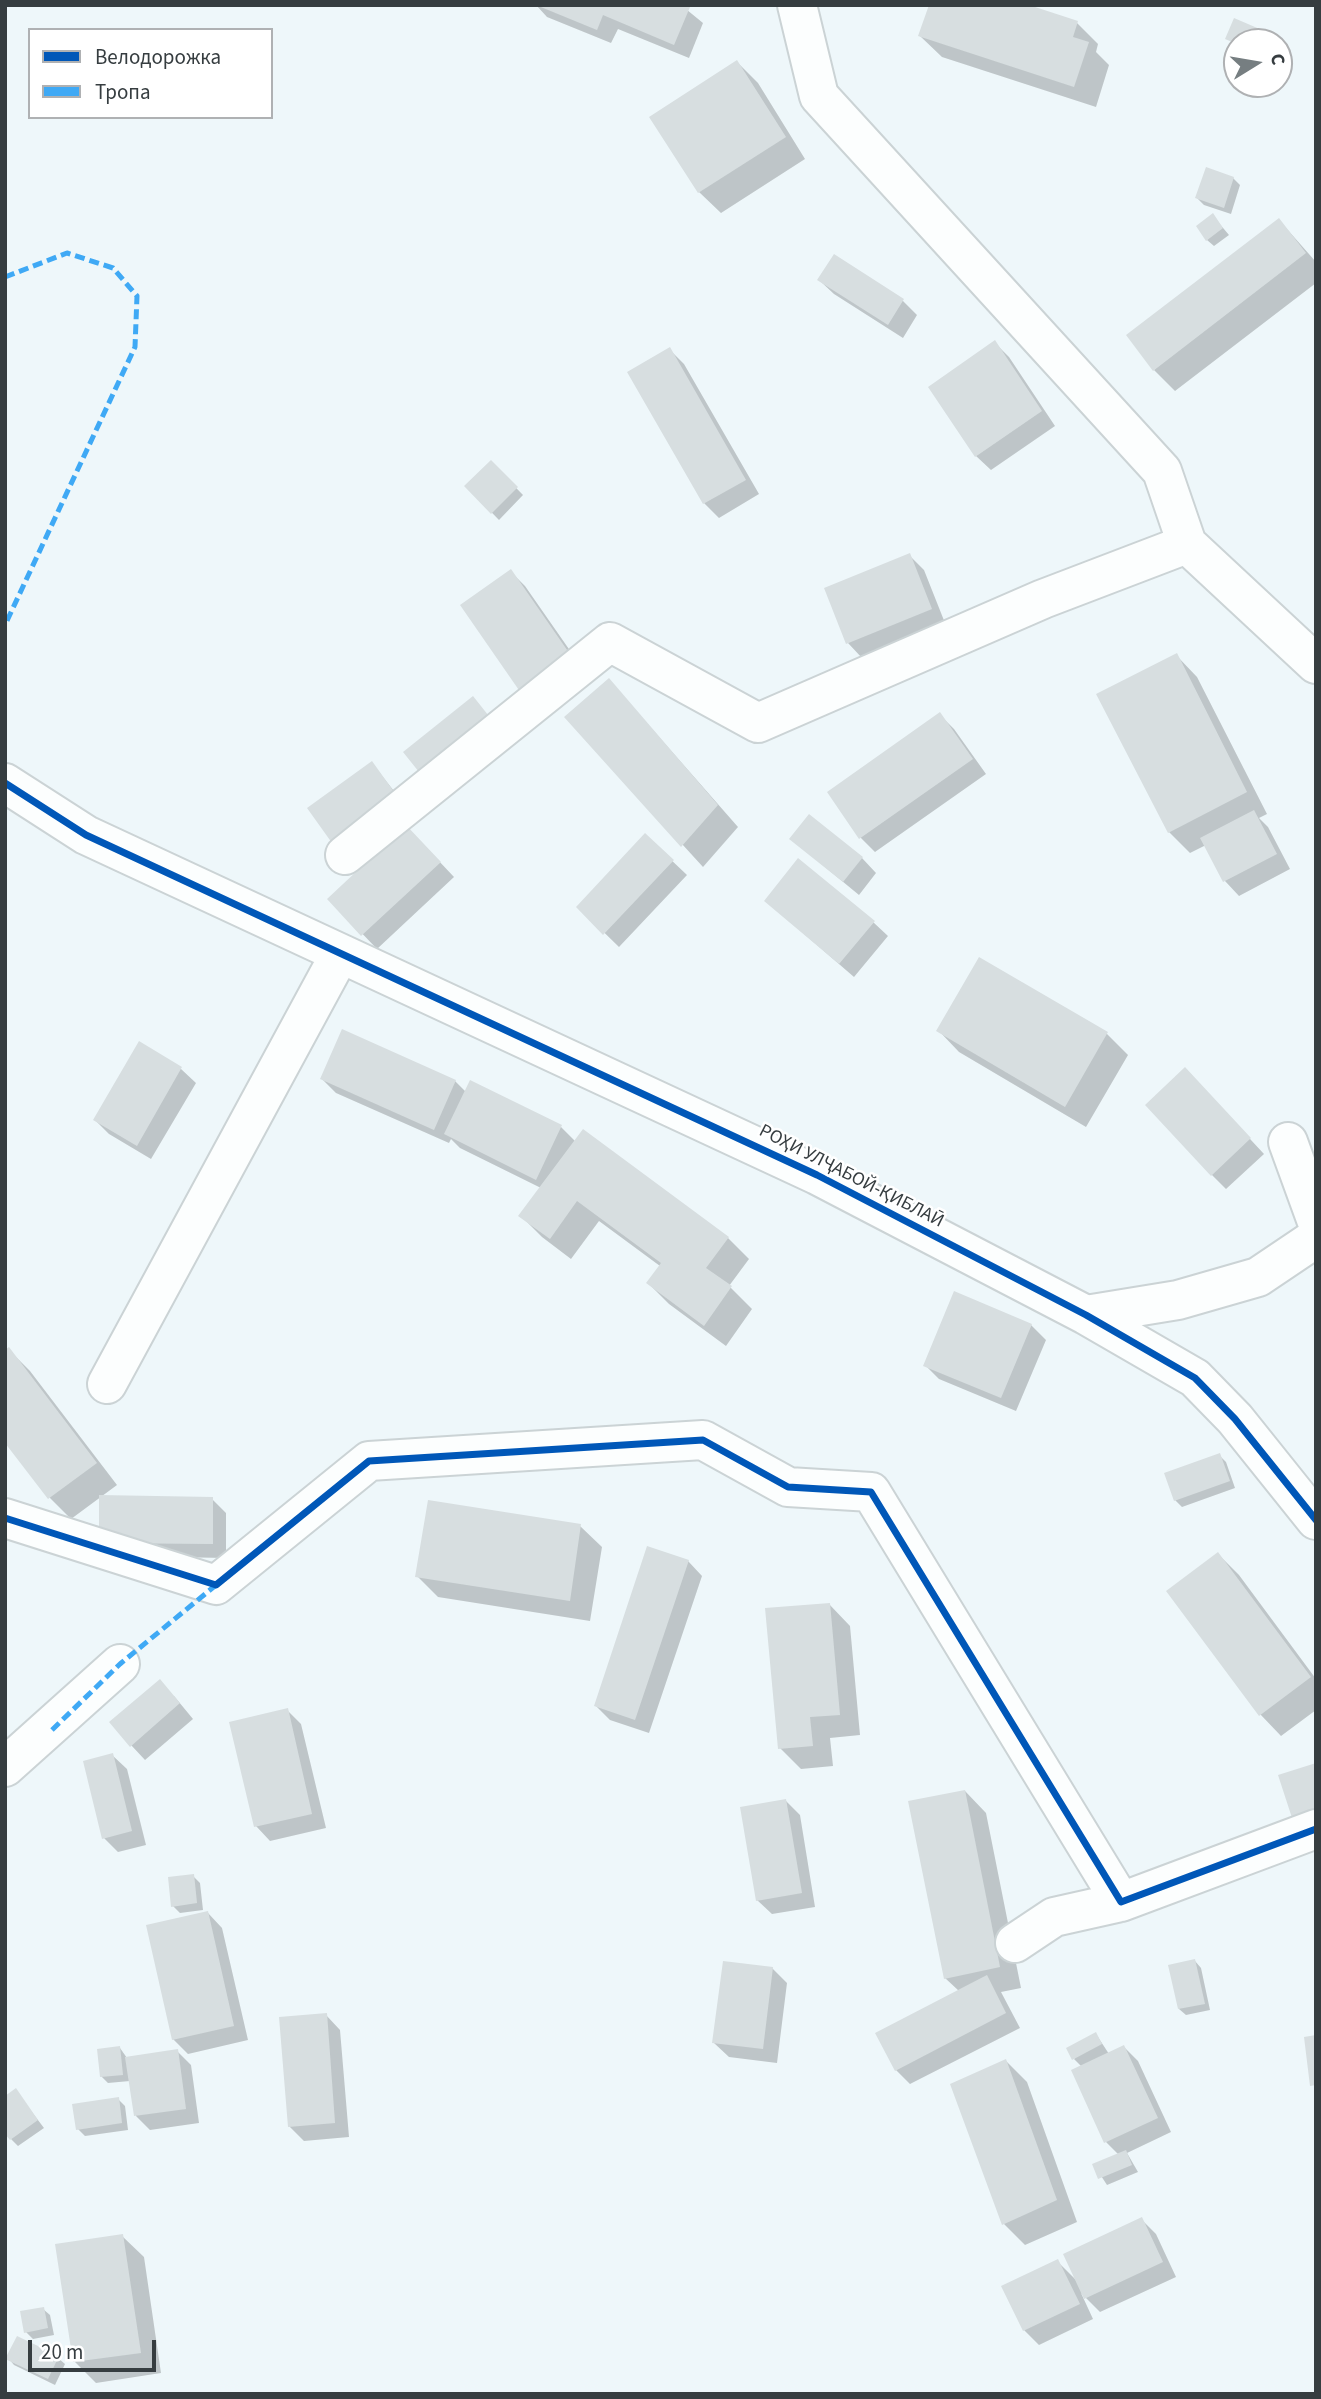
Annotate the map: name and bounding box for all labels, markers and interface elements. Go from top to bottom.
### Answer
legend [28,28,273,119]
north arrow [1223,28,1293,98]
text: Велодорожка [95,42,221,72]
text: С [1263,51,1291,67]
text: Тропа [95,77,151,107]
street label: РОҲИ УЛҶАБОЙ-ҚИБЛАӢ [755,1120,947,1234]
scale bar [32,2326,159,2370]
text: 20 m [41,2337,83,2367]

